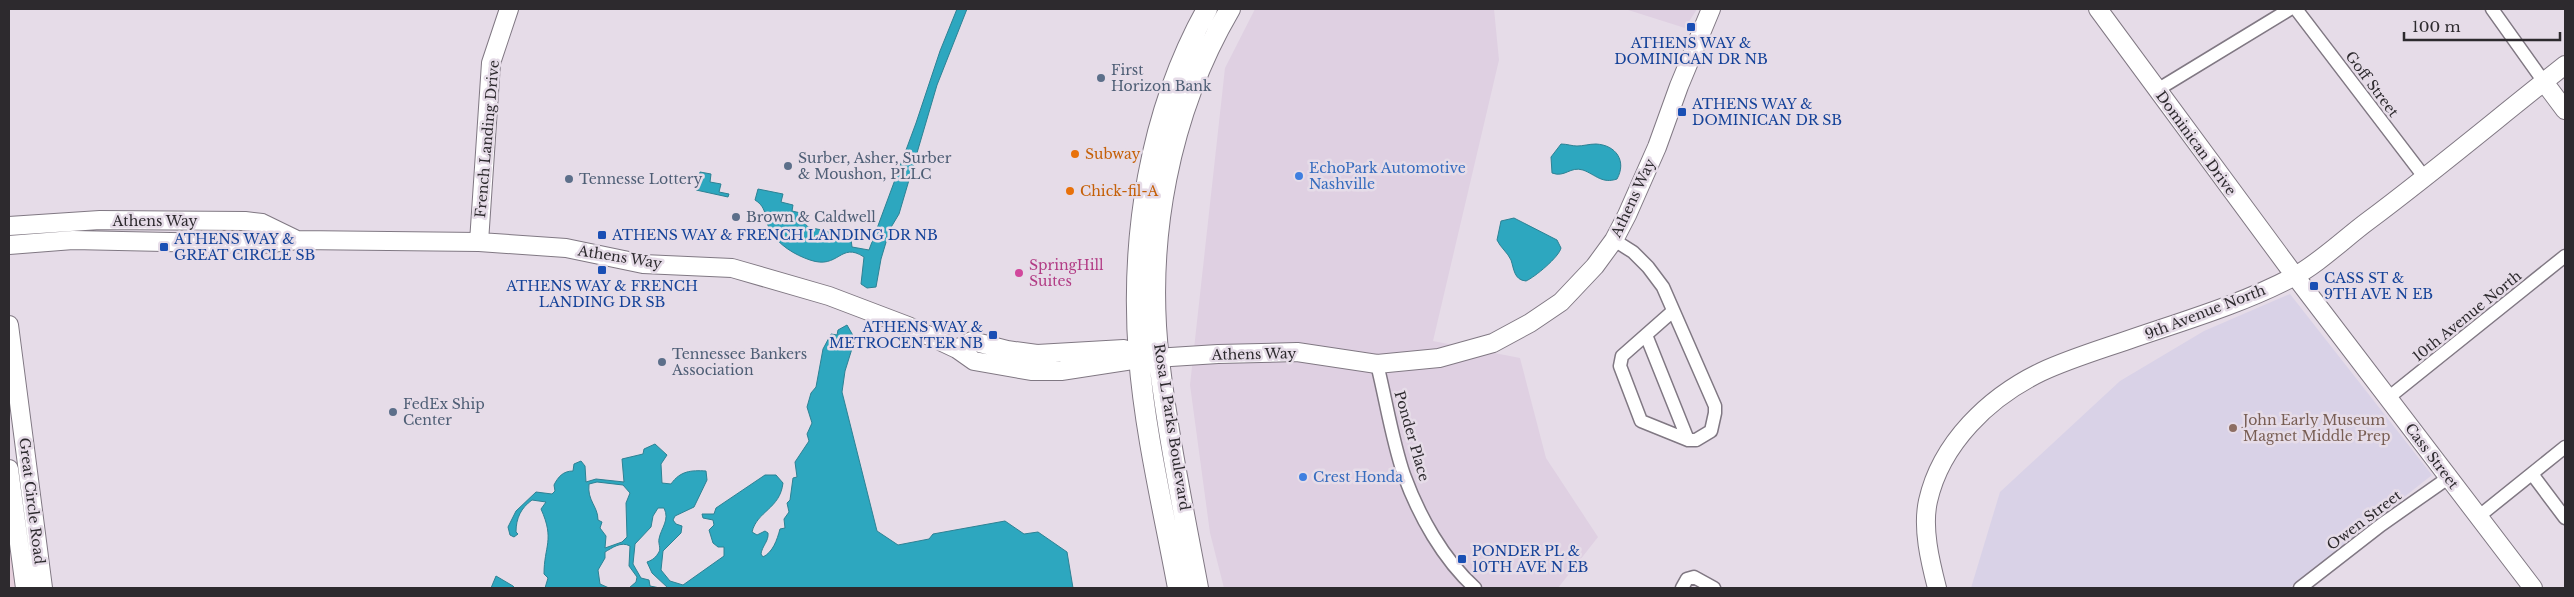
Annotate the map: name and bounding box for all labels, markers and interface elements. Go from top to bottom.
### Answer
scale bar [2404,10,2560,42]
text: 100 m [2412,17,2461,36]
marker: ATHENS WAY & DOMINICAN DR NB [1685,21,1697,33]
place label: ATHENS WAY & DOMINICAN DR NB [1614,34,1768,68]
street label: Goff Street [2341,48,2403,121]
street label: French Landing Drive [471,59,503,219]
place label: First Horizon Bank [1111,61,1212,95]
marker: First Horizon Bank [1095,72,1107,84]
street label: Dominican Drive [2152,87,2240,199]
place label: ATHENS WAY & DOMINICAN DR SB [1691,95,1842,129]
marker: ATHENS WAY & DOMINICAN DR SB [1676,106,1688,118]
place label: Subway [1085,145,1141,163]
marker: Subway [1069,148,1081,160]
place label: Surber, Asher, Surber & Moushon, PLLC [798,149,952,183]
street label: Athens Way [1607,156,1659,241]
place label: EchoPark Automotive Nashville [1309,159,1466,193]
marker: Surber, Asher, Surber & Moushon, PLLC [782,160,794,172]
place label: Tennesse Lottery [579,170,702,188]
marker: EchoPark Automotive Nashville [1293,170,1305,182]
marker: Tennesse Lottery [563,173,575,185]
place label: Chick-fil-A [1080,182,1159,200]
marker: Chick-fil-A [1064,185,1076,197]
place label: Brown & Caldwell [746,208,876,226]
marker: Brown & Caldwell [730,211,742,223]
street label: Athens Way [112,212,197,230]
place label: ATHENS WAY & FRENCH LANDING DR NB [611,226,938,244]
marker: ATHENS WAY & FRENCH LANDING DR NB [596,229,608,241]
place label: ATHENS WAY & GREAT CIRCLE SB [173,230,316,264]
marker: ATHENS WAY & GREAT CIRCLE SB [158,241,170,253]
street label: Athens Way [576,241,663,273]
place label: SpringHill Suites [1029,256,1104,290]
marker: ATHENS WAY & FRENCH LANDING DR SB [596,264,608,276]
street label: 10th Avenue North [2409,266,2525,365]
marker: SpringHill Suites [1013,267,1025,279]
place label: CASS ST & 9TH AVE N EB [2324,269,2433,303]
place label: ATHENS WAY & FRENCH LANDING DR SB [505,277,698,311]
marker: CASS ST & 9TH AVE N EB [2308,280,2320,292]
street label: 9th Avenue North [2142,281,2268,343]
place label: ATHENS WAY & METROCENTER NB [829,318,983,352]
marker: ATHENS WAY & METROCENTER NB [987,329,999,341]
street label: Rosa L Parks Boulevard [1150,342,1194,512]
street label: Athens Way [1210,344,1297,364]
place label: Tennessee Bankers Association [671,345,807,379]
marker: Tennessee Bankers Association [656,356,668,368]
street label: Ponder Place [1390,389,1434,483]
place label: FedEx Ship Center [403,395,485,429]
marker: FedEx Ship Center [387,406,399,418]
place label: John Early Museum Magnet Middle Prep [2241,411,2391,445]
street label: Cass Street [2401,420,2463,493]
marker: John Early Museum Magnet Middle Prep [2227,422,2239,434]
street label: Great Circle Road [15,437,49,566]
place label: Crest Honda [1313,468,1403,486]
marker: Crest Honda [1297,471,1309,483]
street label: Owen Street [2323,486,2405,554]
place label: PONDER PL & 10TH AVE N EB [1472,542,1589,576]
marker: PONDER PL & 10TH AVE N EB [1456,553,1468,565]

